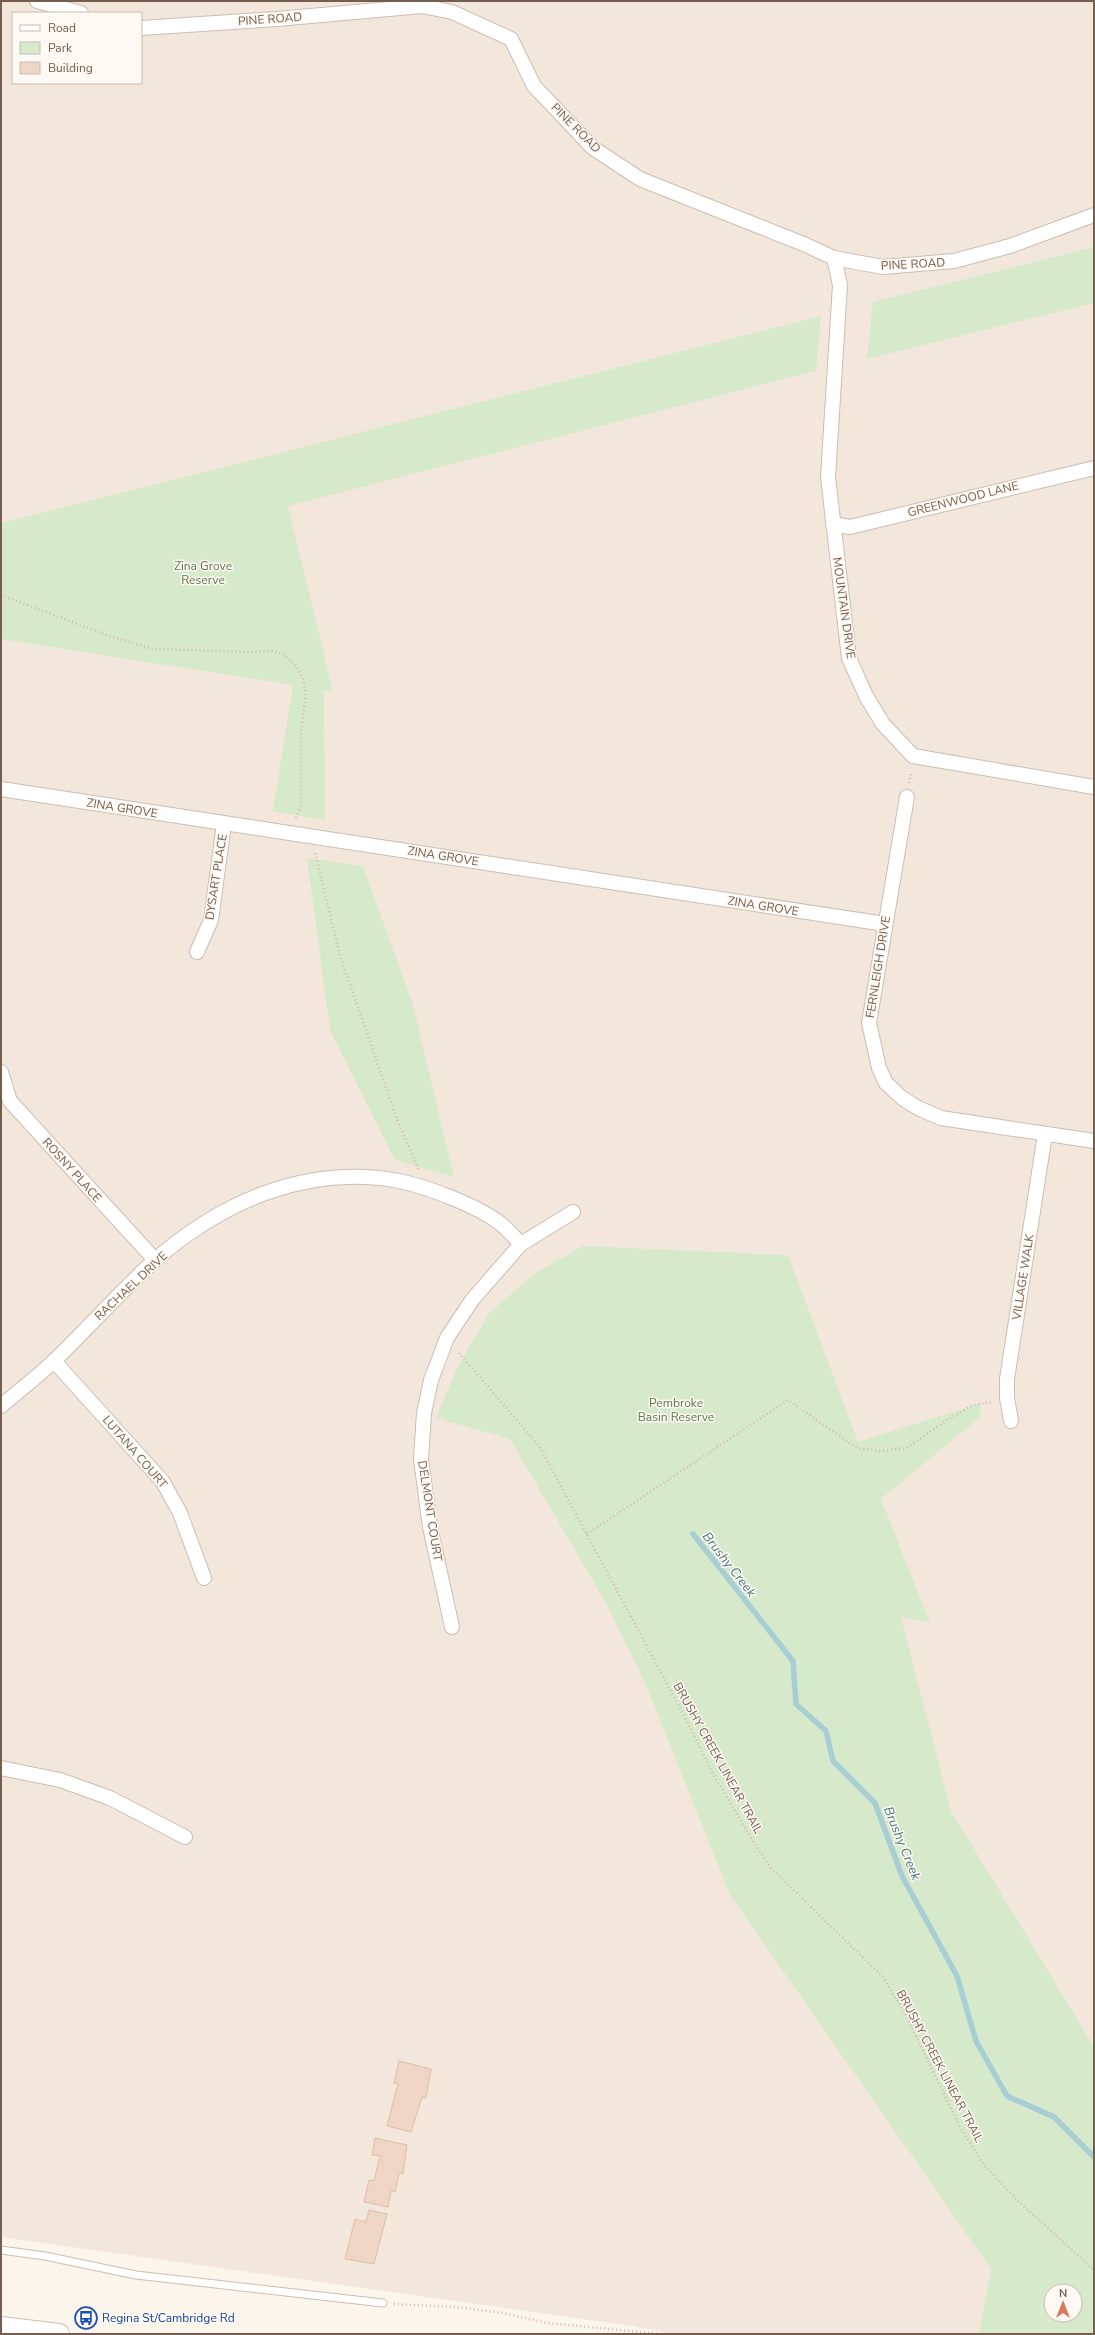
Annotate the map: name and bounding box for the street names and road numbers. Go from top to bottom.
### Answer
street label: PINE ROAD [237,9,303,29]
street label: PINE ROAD [548,100,604,156]
street label: PINE ROAD [880,254,946,274]
street label: GREENWOOD LANE [906,477,1020,521]
street label: MOUNTAIN DRIVE [829,556,859,660]
street label: ZINA GROVE [85,794,159,822]
street label: DYSART PLACE [201,833,231,921]
street label: ZINA GROVE [406,842,480,870]
street label: ZINA GROVE [726,892,800,920]
street label: FERNLEIGH DRIVE [862,915,894,1019]
street label: ROSNY PLACE [39,1134,105,1206]
street label: VILLAGE WALK [1008,1232,1038,1322]
street label: RACHAEL DRIVE [91,1248,171,1324]
street label: LUTANA COURT [99,1412,172,1492]
street label: DELMONT COURT [414,1459,446,1563]
street label: BRUSHY CREEK LINEAR TRAIL [670,1679,767,1837]
street label: BRUSHY CREEK LINEAR TRAIL [893,1987,987,2146]

